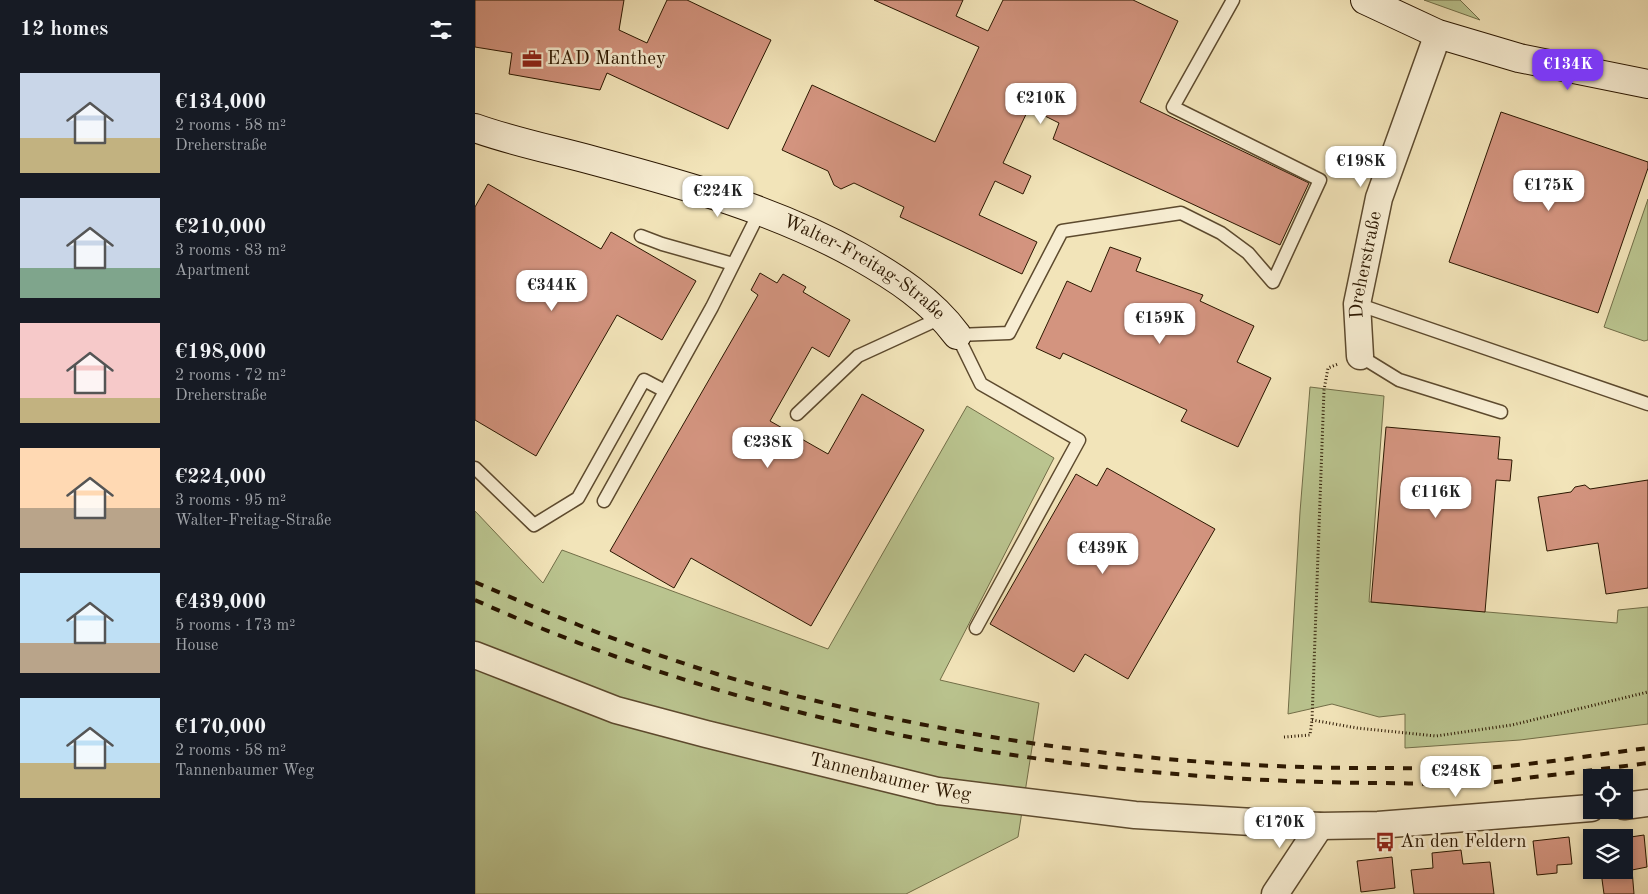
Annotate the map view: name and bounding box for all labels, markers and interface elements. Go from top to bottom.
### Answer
icon: filters [427,16,455,44]
text: 12 homes [20,19,108,40]
office icon: EAD Manthey [521,48,543,70]
pin: €134K [1533,48,1603,91]
place label: EAD Manthey [547,50,666,69]
text: €134K [1543,57,1593,73]
pin: €210K [1006,82,1076,125]
text: €210K [1016,91,1066,107]
text: €134,000 [175,92,266,113]
icon: home [60,93,120,153]
text: 2 rooms · 58 m² [175,118,286,134]
text: Dreherstraße [175,138,267,154]
pin: €198K [1326,146,1396,188]
text: €198K [1336,154,1386,170]
pin: €175K [1514,170,1584,212]
pin: €224K [683,176,753,218]
text: €175K [1524,178,1574,194]
text: €224K [693,184,743,200]
street label: Dreherstraße [1348,210,1385,319]
street label: Walter-Freitag-Straße [781,212,949,324]
text: €210,000 [175,217,266,238]
icon: home [60,218,120,278]
text: 3 rooms · 83 m² [175,243,286,259]
text: Apartment [175,263,250,279]
pin: €344K [517,270,587,312]
text: €344K [527,278,577,294]
pin: €159K [1125,302,1195,345]
text: €159K [1135,311,1185,327]
text: €198,000 [175,342,266,363]
icon: home [60,343,120,403]
text: 2 rooms · 72 m² [175,368,286,384]
text: Dreherstraße [175,388,267,404]
pin: €238K [733,426,803,469]
text: €238K [743,435,793,451]
text: €224,000 [175,467,266,488]
icon: home [60,468,120,528]
pin: €116K [1401,476,1471,519]
text: €116K [1411,485,1461,501]
text: 3 rooms · 95 m² [175,493,286,509]
text: Walter-Freitag-Straße [175,513,331,529]
pin: €439K [1068,532,1138,575]
text: €439K [1078,541,1128,557]
text: €439,000 [175,592,266,613]
icon: home [60,593,120,653]
text: 5 rooms · 173 m² [175,618,295,634]
text: House [175,638,218,654]
text: €170,000 [175,717,266,738]
icon: home [60,718,120,778]
text: 2 rooms · 58 m² [175,743,286,759]
street label: Tannenbaumer Weg [808,750,973,805]
pin: €248K [1421,756,1491,798]
text: Tannenbaumer Weg [175,763,314,779]
text: €248K [1431,764,1481,780]
map controls [1583,769,1633,879]
button: locate [1583,769,1633,819]
pin: €170K [1245,806,1315,849]
text: €170K [1255,815,1305,831]
button: layers [1583,829,1633,879]
bus stop icon: An den Feldern [1374,831,1396,853]
place label: An den Feldern [1400,833,1526,852]

